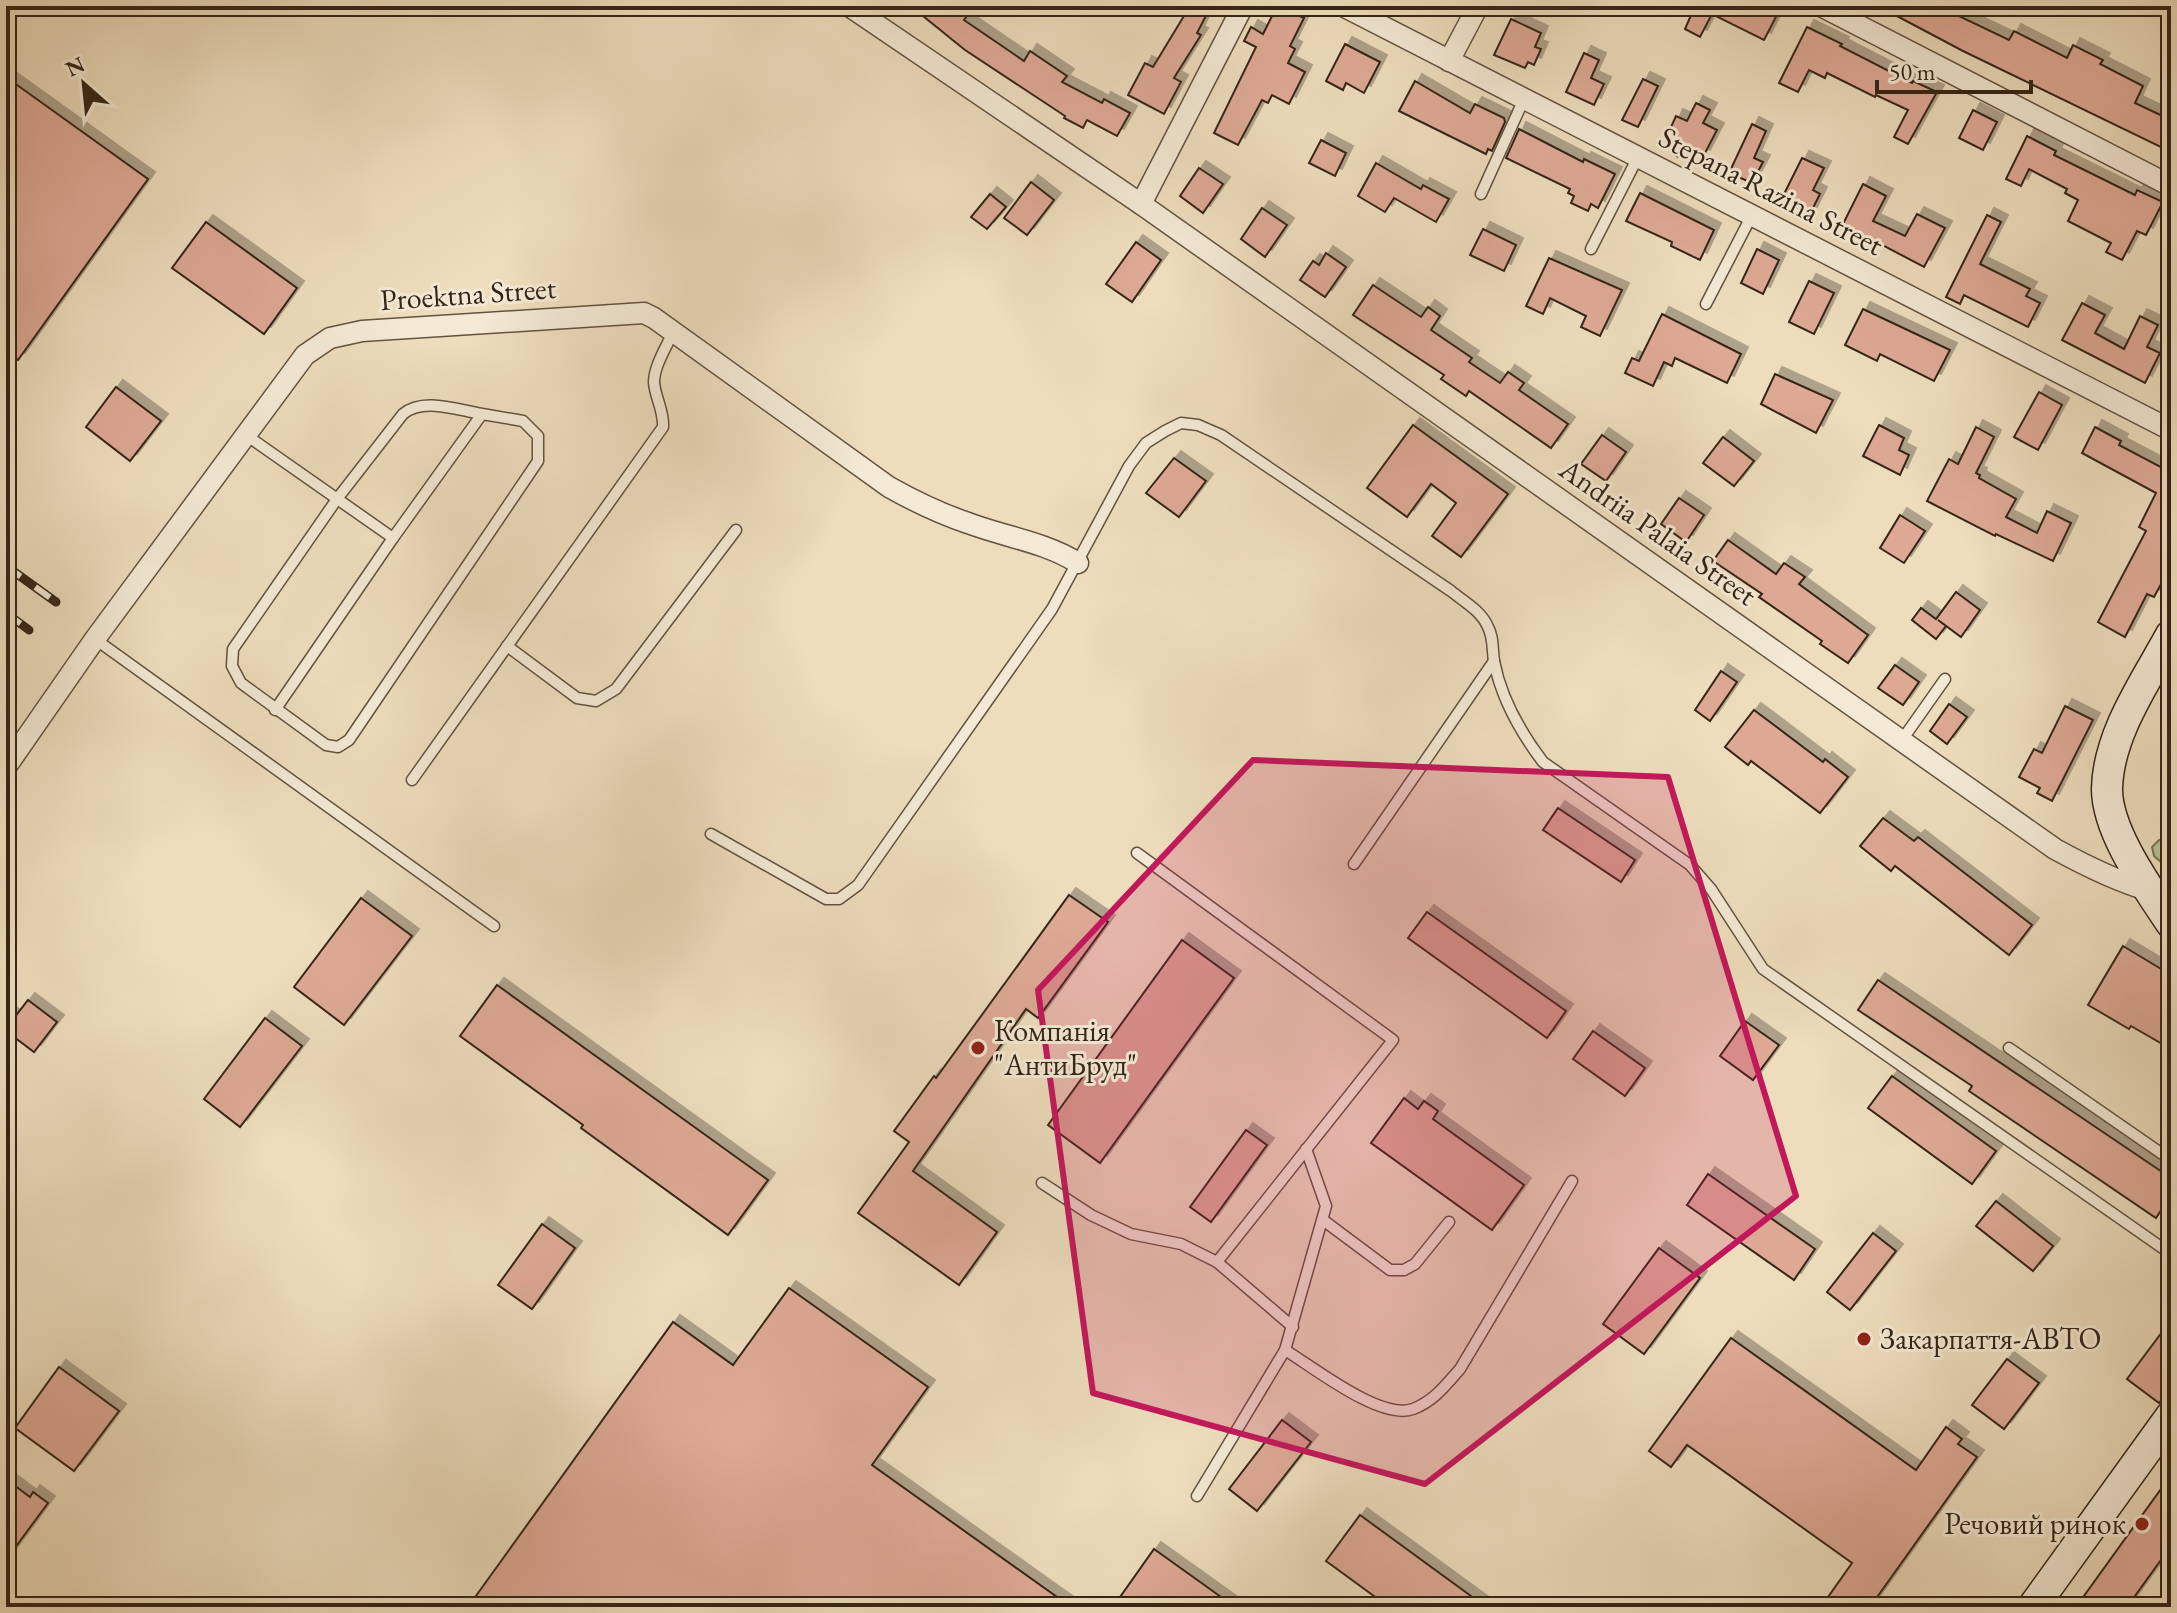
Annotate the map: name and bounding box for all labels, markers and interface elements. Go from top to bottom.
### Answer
north arrow [44,44,124,124]
scale bar [1877,44,2031,94]
text: N [61,50,90,84]
text: 50 m [1889,56,1936,87]
street label: Stepana Razina Street [1652,117,1891,264]
street label: Proektna Street [379,268,558,319]
street label: Andriia Palaia Street [1551,449,1765,614]
place label: Компанія "АнтиБруд" [994,1011,1137,1084]
marker: Компанія "АнтиБруд" [969,1039,987,1057]
place label: Закарпаття-АВТО [1880,1319,2101,1358]
marker: Закарпаття-АВТО [1855,1330,1873,1348]
place label: Речовий ринок [1944,1504,2126,1543]
marker: Речовий ринок [2133,1515,2151,1533]

